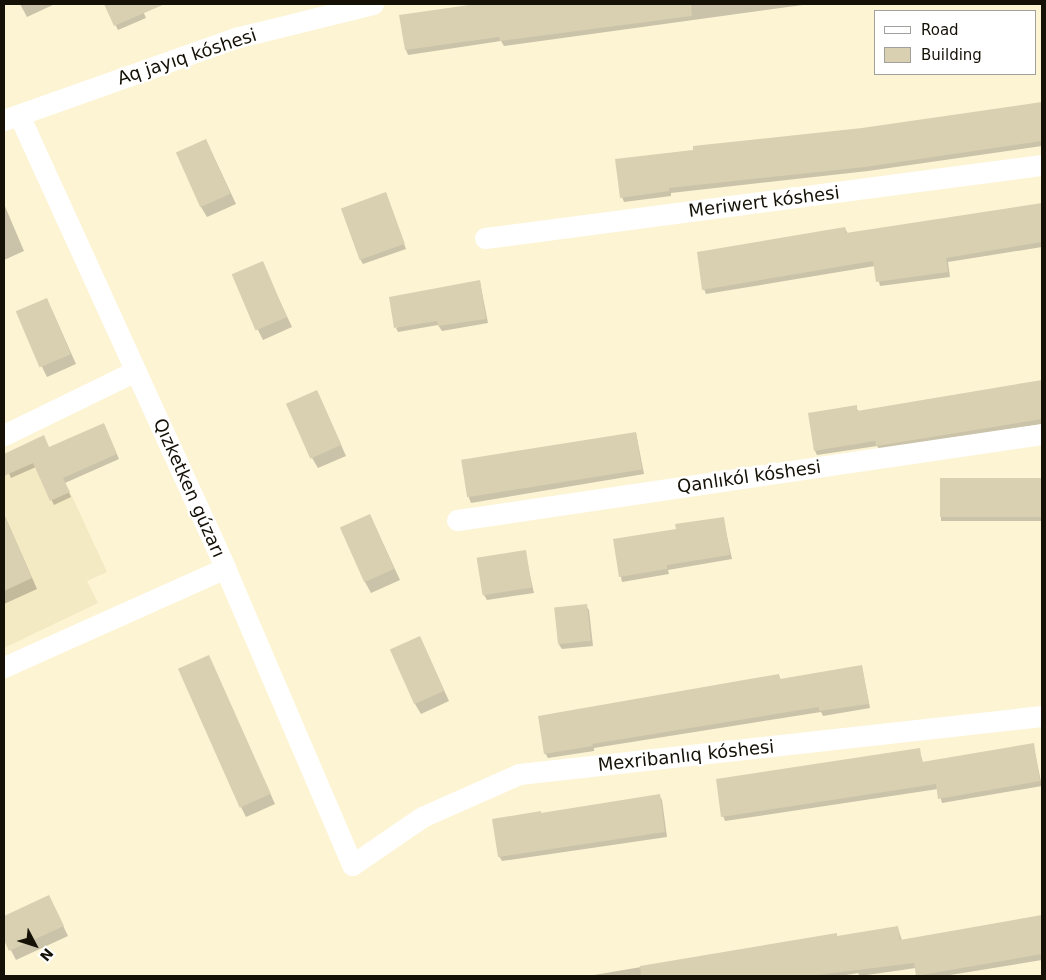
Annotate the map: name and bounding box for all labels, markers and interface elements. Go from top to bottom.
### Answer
legend [874,10,1036,75]
text: Road [921,21,959,39]
street label: Aq jayıq kóshesi [115,24,259,90]
text: Building [921,46,982,64]
street label: Meriwert kóshesi [687,182,841,222]
street label: Qızketken gúzarı [149,415,229,561]
street label: Qanlıkól kóshesi [676,456,822,498]
street label: Mexribanlıq kóshesi [597,736,775,776]
north arrow [10,920,60,970]
text: N [37,945,56,964]

